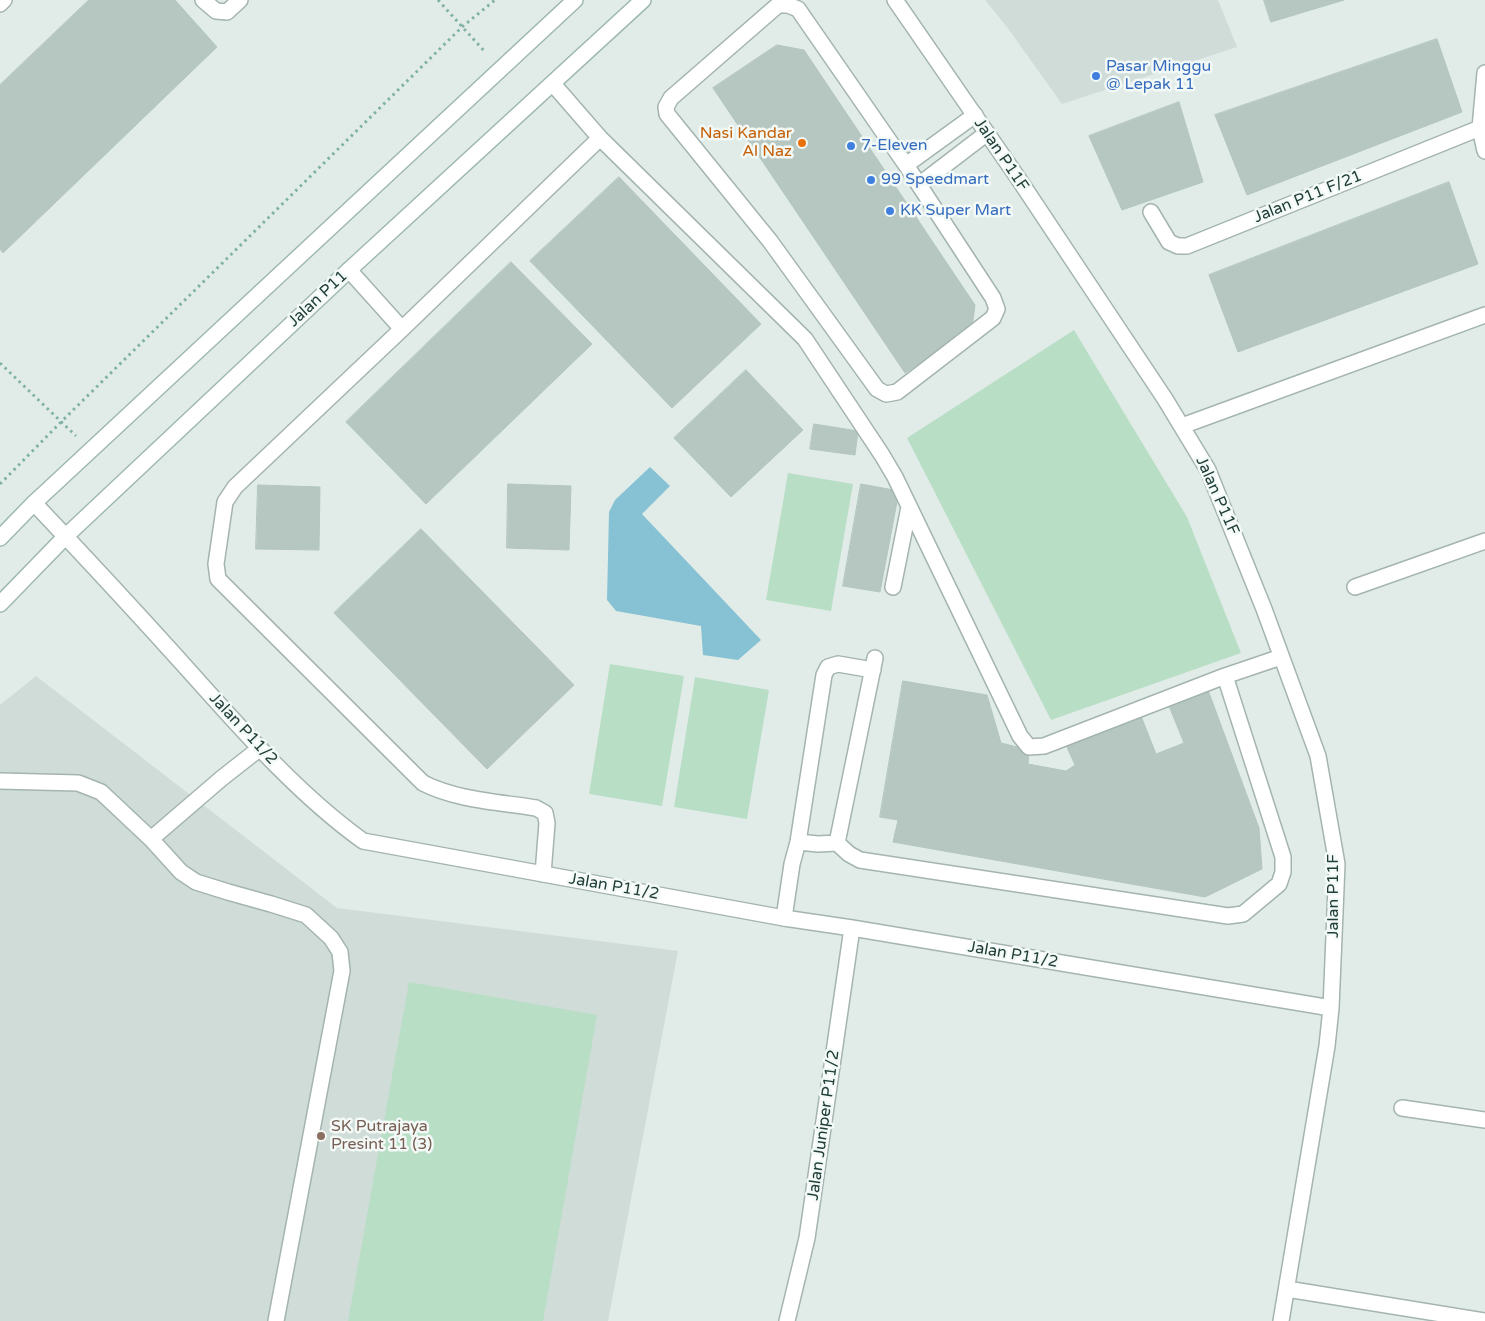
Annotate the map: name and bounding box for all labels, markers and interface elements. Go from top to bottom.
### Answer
place label: Pasar Minggu @ Lepak 11 [1106,57,1211,95]
marker: Pasar Minggu @ Lepak 11 [1090,70,1102,82]
street label: Jalan P11F [970,115,1032,195]
place label: Nasi Kandar Al Naz [700,124,792,162]
place label: 7-Eleven [861,136,928,156]
marker: Nasi Kandar Al Naz [796,137,808,149]
marker: 7-Eleven [845,140,857,152]
street label: Jalan P11 F/21 [1251,167,1365,227]
place label: 99 Speedmart [881,170,989,190]
marker: 99 Speedmart [865,174,877,186]
place label: KK Super Mart [900,201,1011,221]
marker: KK Super Mart [884,205,896,217]
street label: Jalan P11 [284,267,352,331]
street label: Jalan P11F [1191,454,1243,538]
street label: Jalan P11/2 [205,689,281,769]
street label: Jalan P11F [1324,854,1344,938]
street label: Jalan P11/2 [567,870,661,904]
street label: Jalan P11/2 [966,938,1060,972]
street label: Jalan Juniper P11/2 [804,1049,844,1201]
place label: SK Putrajaya Presint 11 (3) [331,1117,432,1155]
marker: SK Putrajaya Presint 11 (3) [315,1130,327,1142]

